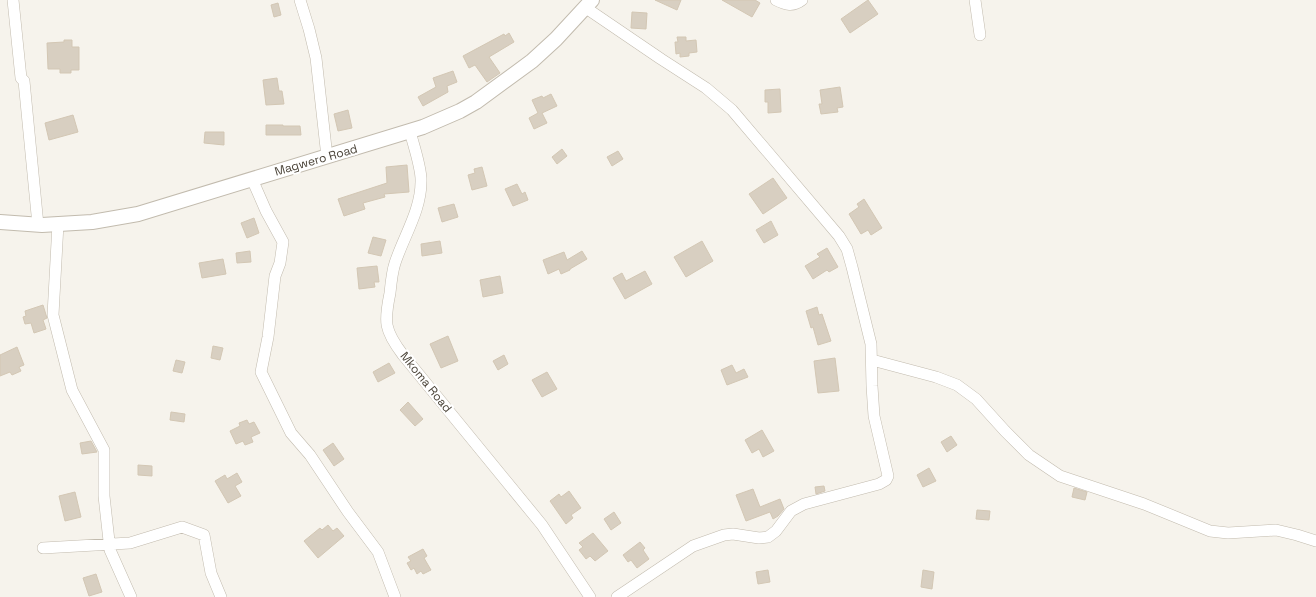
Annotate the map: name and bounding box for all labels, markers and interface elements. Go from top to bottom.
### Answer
street label: Magwero Road [273,141,359,179]
street label: Mkoma Road [397,348,455,416]

